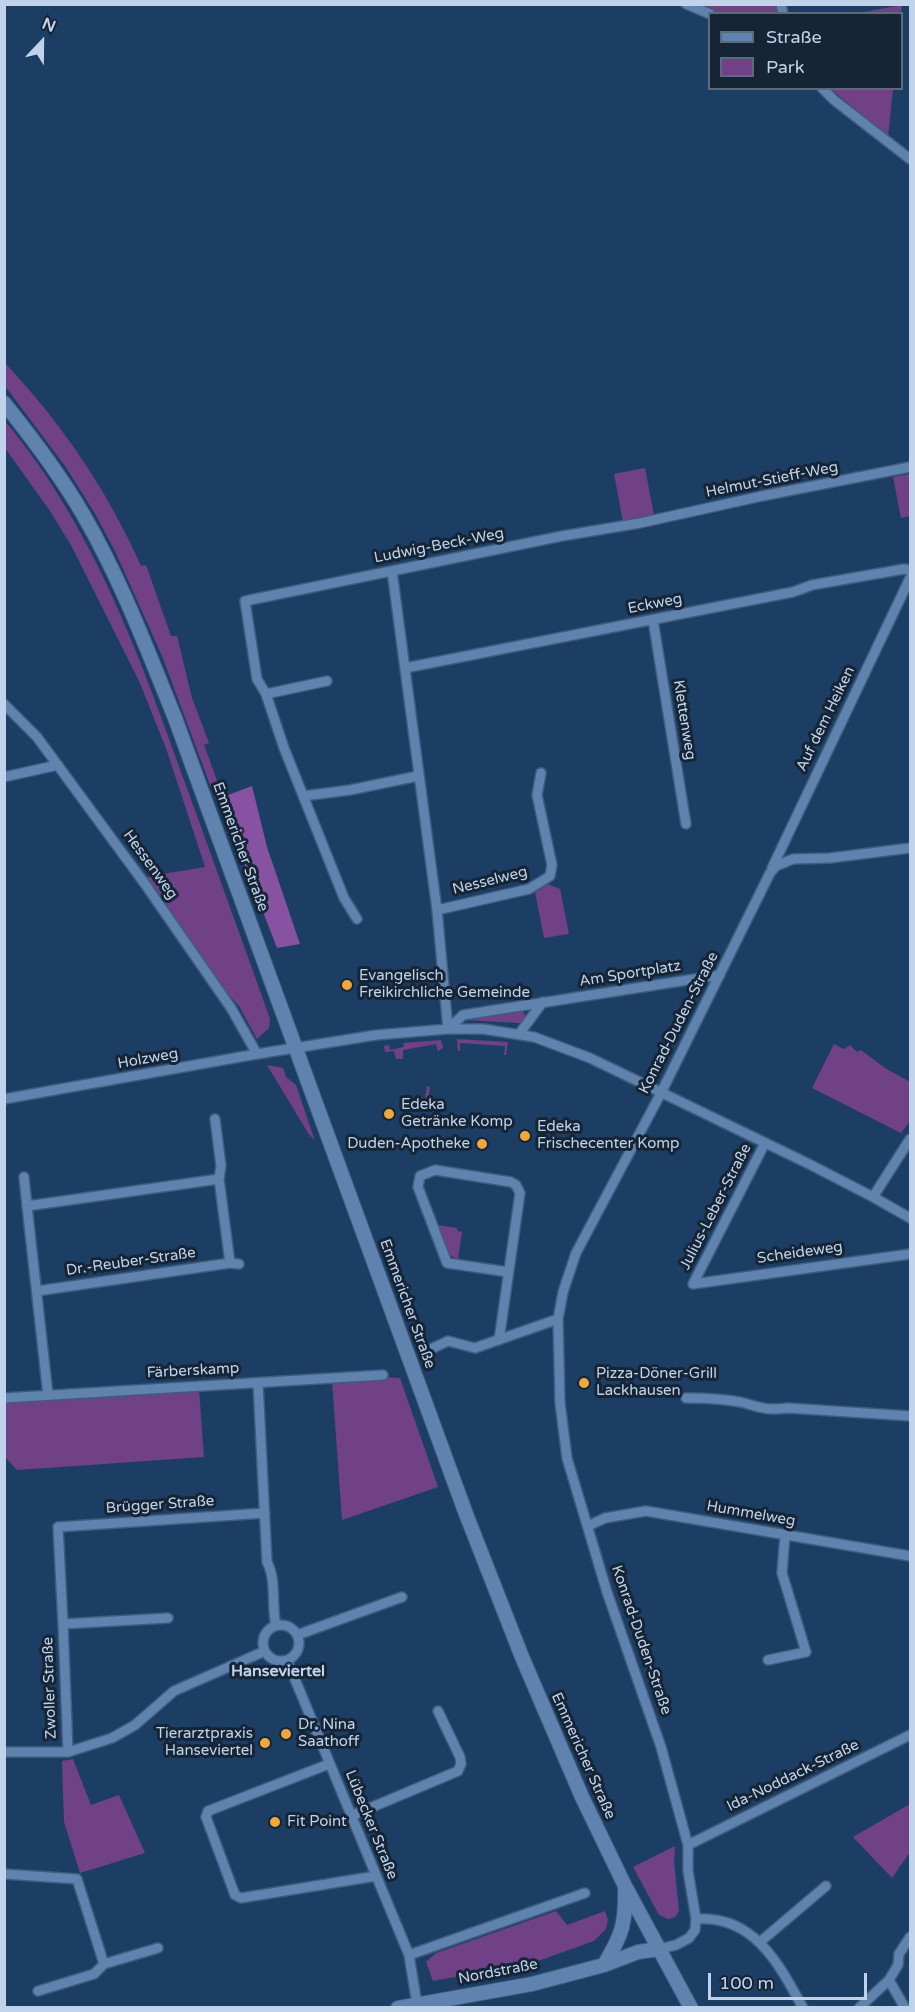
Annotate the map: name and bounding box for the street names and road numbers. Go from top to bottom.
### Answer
street label: Helmut-Stieff-Weg [704,458,840,502]
street label: Ludwig-Beck-Weg [373,525,505,567]
street label: Eckweg [626,590,684,618]
street label: Auf dem Heiken [793,664,859,774]
street label: Klettenweg [669,679,699,761]
street label: Emmericher Straße [208,780,272,914]
street label: Hessenweg [119,827,181,903]
street label: Nesselweg [451,863,529,899]
street label: Konrad-Duden-Straße [635,949,723,1097]
street label: Am Sportplatz [578,957,682,991]
street label: Holzweg [116,1045,180,1073]
street label: Julius-Leber-Straße [676,1141,756,1273]
street label: Emmericher Straße [375,1237,439,1371]
street label: Scheideweg [756,1238,844,1268]
street label: Dr.-Reuber-Straße [65,1244,197,1280]
street label: Färberskamp [146,1360,240,1382]
street label: Brügger Straße [105,1492,215,1518]
street label: Hummelweg [705,1497,797,1531]
street label: Konrad-Duden-Straße [607,1563,675,1717]
street label: Zwoller Straße [39,1636,61,1740]
street label: Emmericher Straße [547,1690,619,1822]
street label: Ida-Noddack-Straße [724,1736,862,1816]
street label: Lübecker Straße [341,1768,401,1882]
street label: Nordstraße [457,1955,539,1989]

